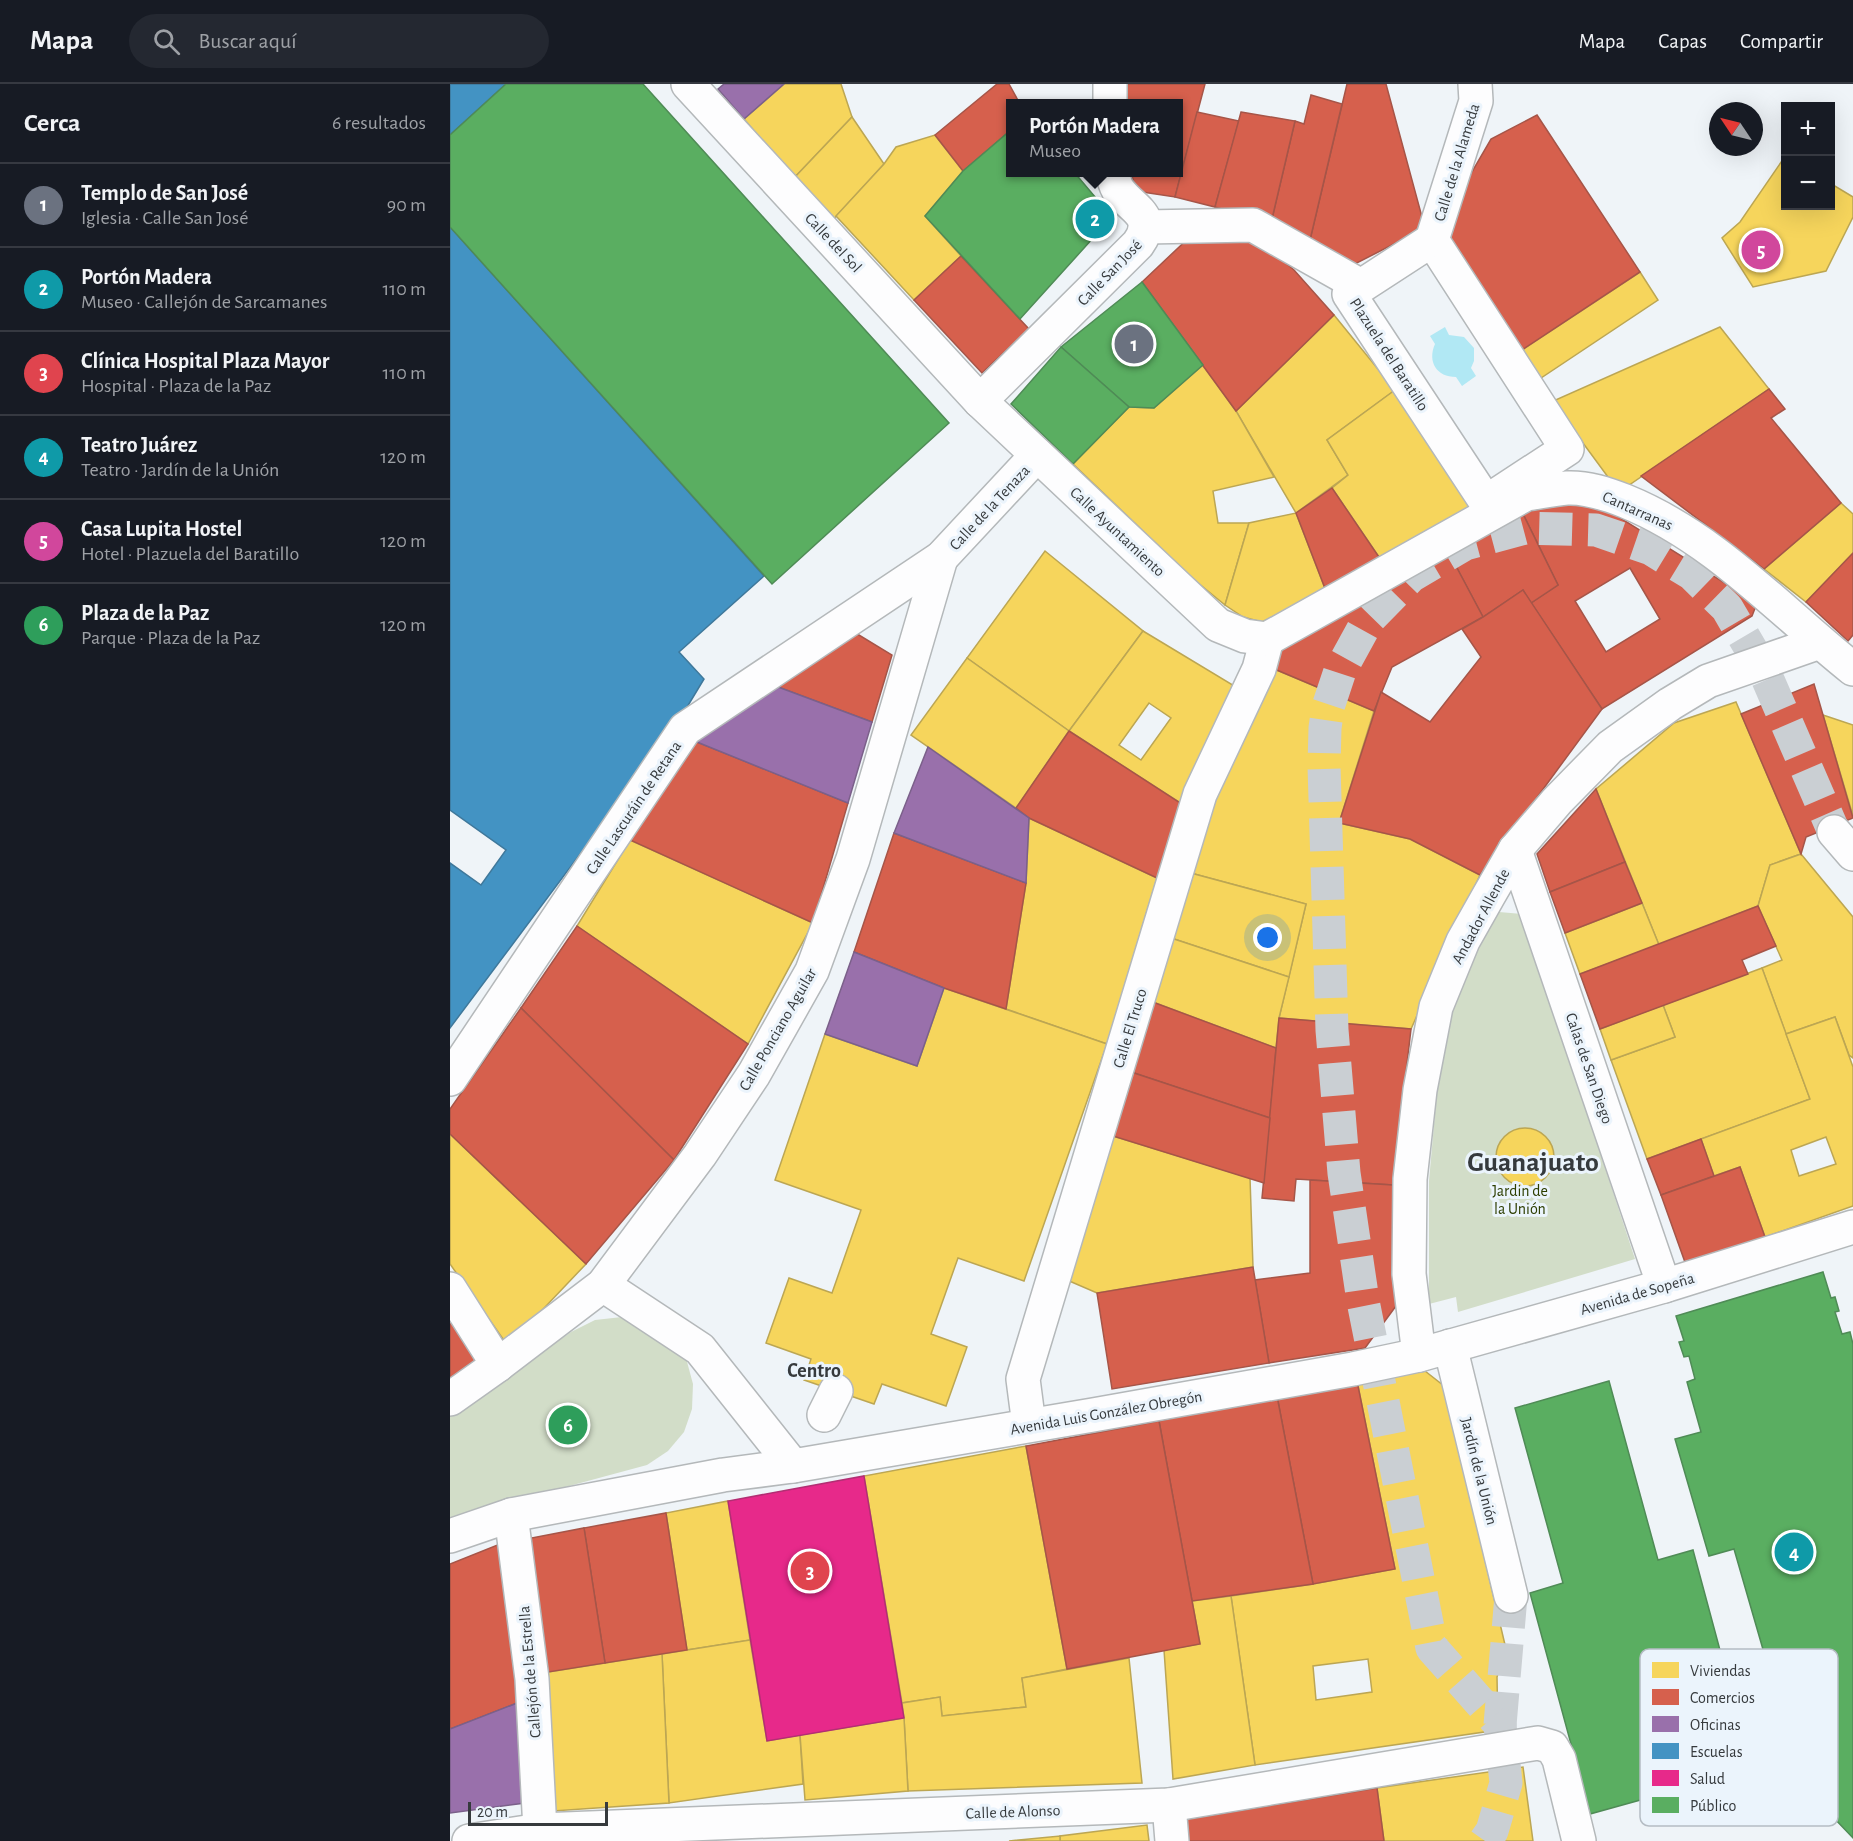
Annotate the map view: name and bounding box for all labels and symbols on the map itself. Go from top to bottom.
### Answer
street label: Calle de la Alameda [1431,102,1482,223]
north arrow [1709,102,1763,156]
pin: 2 [1076,196,1114,242]
street label: Calle del Sol [802,210,865,276]
pin: 5 [1742,228,1780,272]
street label: Calle San José [1075,237,1145,309]
street label: Plazuela del Baratillo [1347,295,1432,414]
pin: 1 [1114,322,1154,366]
street label: Calle de la Tenaza [946,462,1033,553]
street label: Calle Ayuntamiento [1066,484,1168,580]
street label: Cantarranas [1600,488,1675,534]
street label: Calle Lascuráin de Retana [583,738,684,877]
street label: Andador Allende [1449,866,1513,967]
your location [1253,923,1282,952]
street label: Calle Ponciano Aguilar [736,965,820,1094]
street label: Calle El Truco [1110,987,1150,1070]
street label: Calas de San Diego [1563,1011,1616,1126]
district label: Guanajuato [1467,1149,1599,1177]
park label: Jardin de la Unión [1492,1183,1548,1217]
street label: Avenida de Sopeña [1578,1270,1696,1318]
district label: Centro [787,1361,841,1381]
street label: Avenida Luis González Obregón [1009,1388,1203,1438]
pin: 6 [548,1402,588,1448]
street label: Jardín de la Unión [1458,1416,1500,1527]
pin: 4 [1774,1530,1814,1574]
pin: 3 [790,1548,830,1594]
street label: Callejón de la Estrella [516,1605,545,1739]
legend [1640,1649,1838,1826]
text: Viviendas [1690,1663,1751,1679]
text: Comercios [1690,1690,1755,1706]
text: Oficinas [1690,1717,1741,1733]
text: Escuelas [1690,1744,1743,1760]
text: Salud [1690,1771,1725,1787]
text: Público [1690,1798,1736,1814]
scale bar [468,1799,608,1826]
street label: Calle de Alonso [965,1802,1061,1822]

